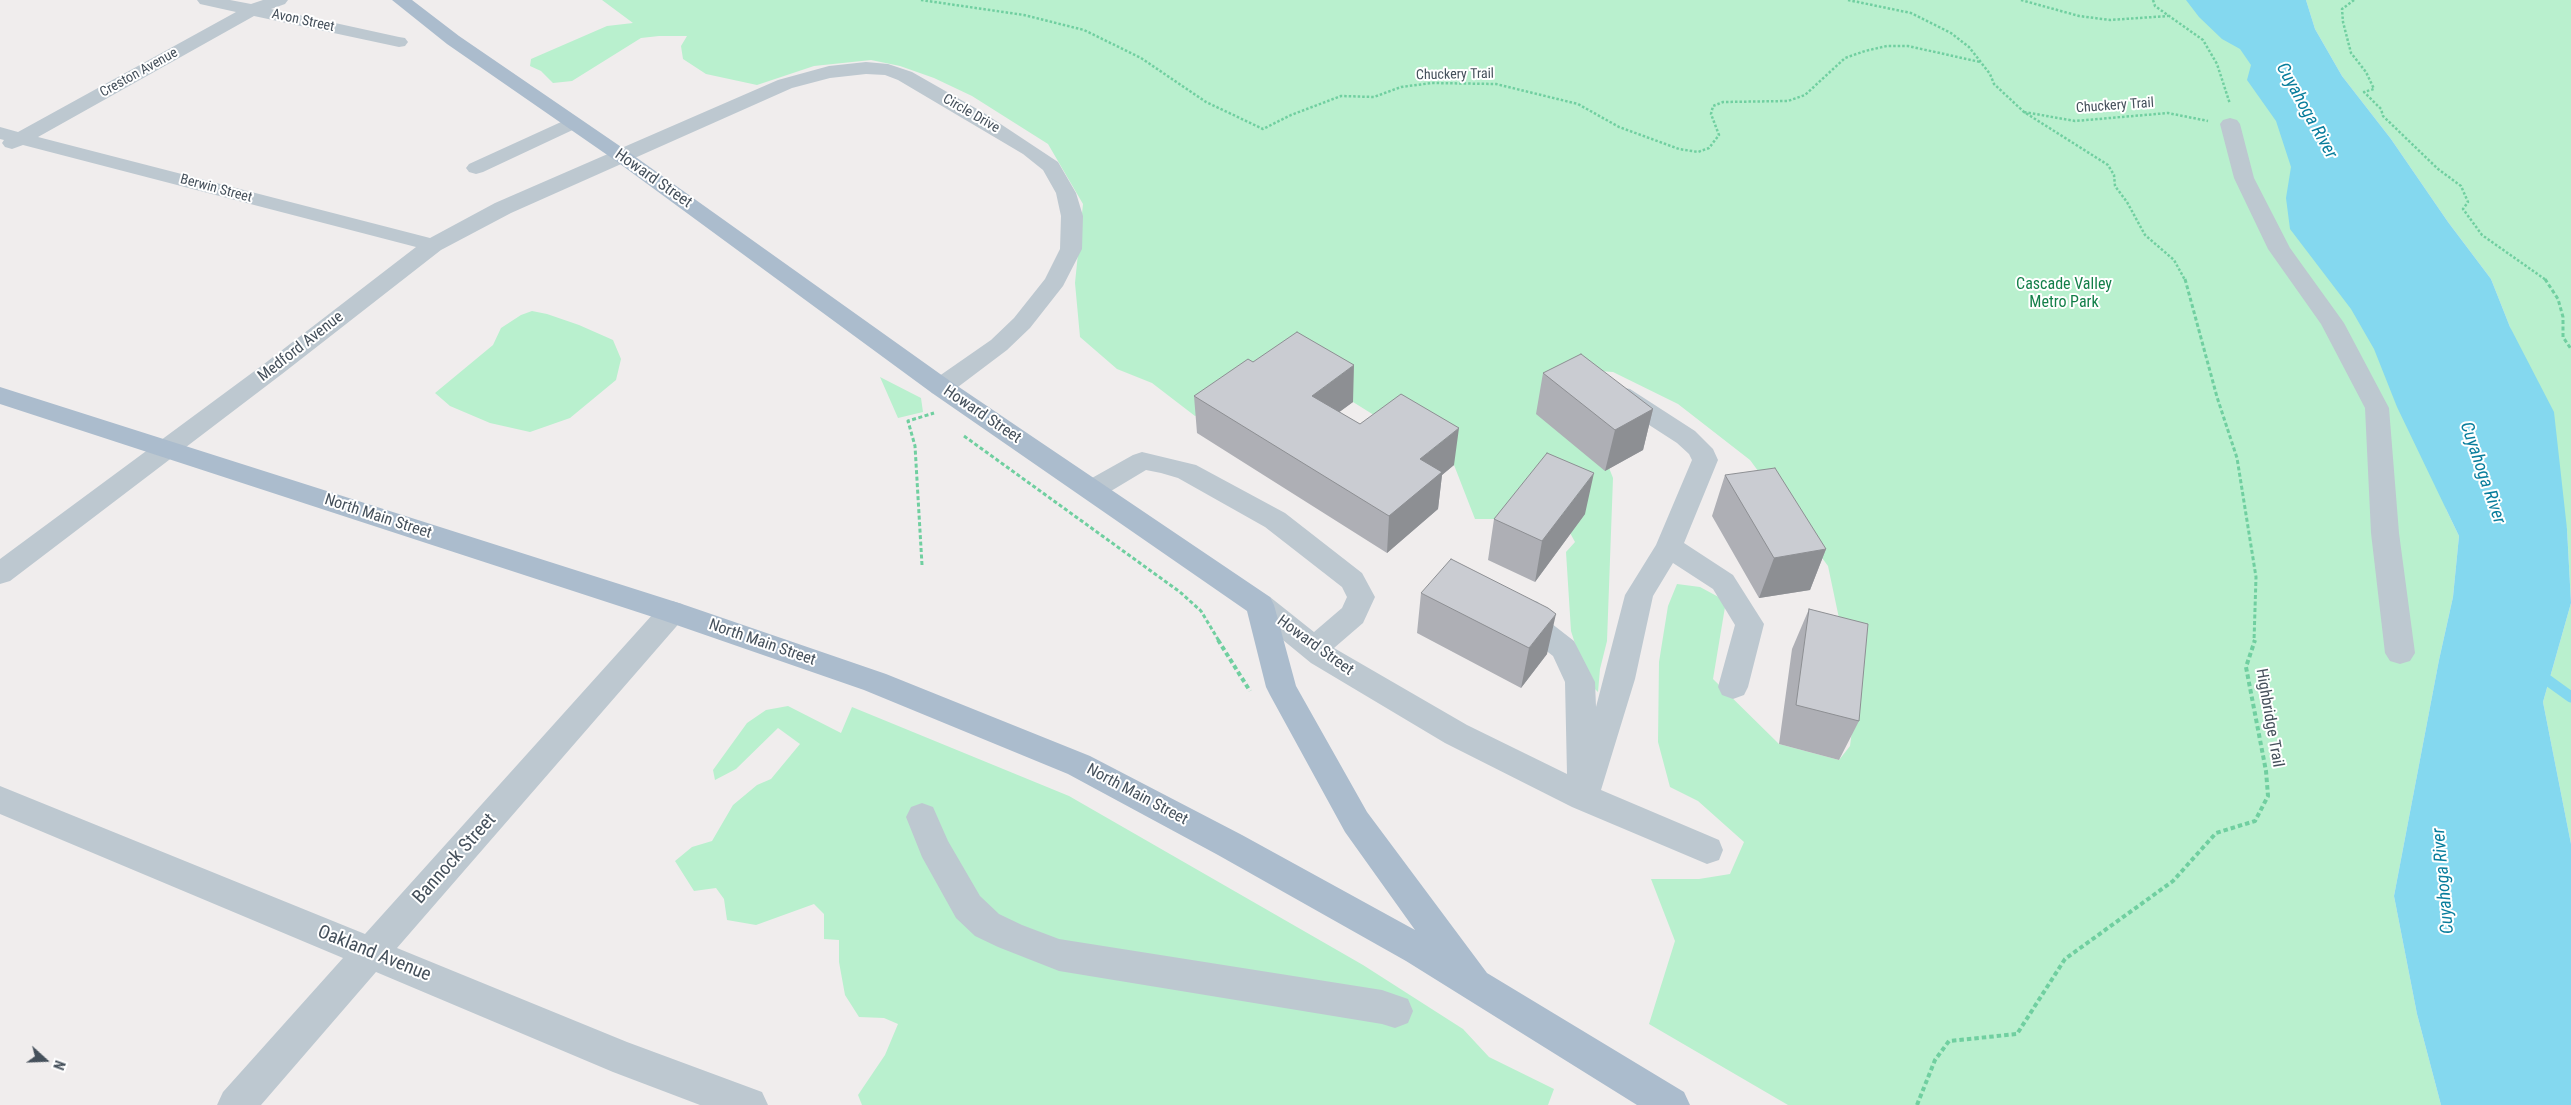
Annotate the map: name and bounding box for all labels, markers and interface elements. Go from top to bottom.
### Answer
street label: Avon Street [270,6,336,36]
street label: Creston Avenue [97,45,181,101]
water label: Cuyahoga River [2271,59,2341,163]
street label: Chuckery Trail [1416,66,1494,84]
street label: Circle Drive [940,91,1002,137]
street label: Chuckery Trail [2076,95,2154,117]
street label: Howard Street [611,145,695,213]
street label: Berwin Street [178,171,254,207]
park label: Cascade Valley Metro Park [2016,275,2112,313]
street label: Medford Avenue [255,308,347,386]
street label: Howard Street [939,382,1025,448]
water label: Cuyahoga River [2454,419,2510,527]
street label: North Main Street [322,491,434,543]
street label: Howard Street [1273,612,1357,680]
street label: North Main Street [706,616,818,670]
street label: Highbridge Trail [2251,667,2287,769]
street label: North Main Street [1083,760,1191,830]
street label: Bannock Street [409,809,501,909]
water label: Cuyahoga River [2429,827,2459,935]
street label: Oakland Avenue [314,921,434,987]
north arrow [20,1035,70,1085]
text: N [50,1058,68,1072]

